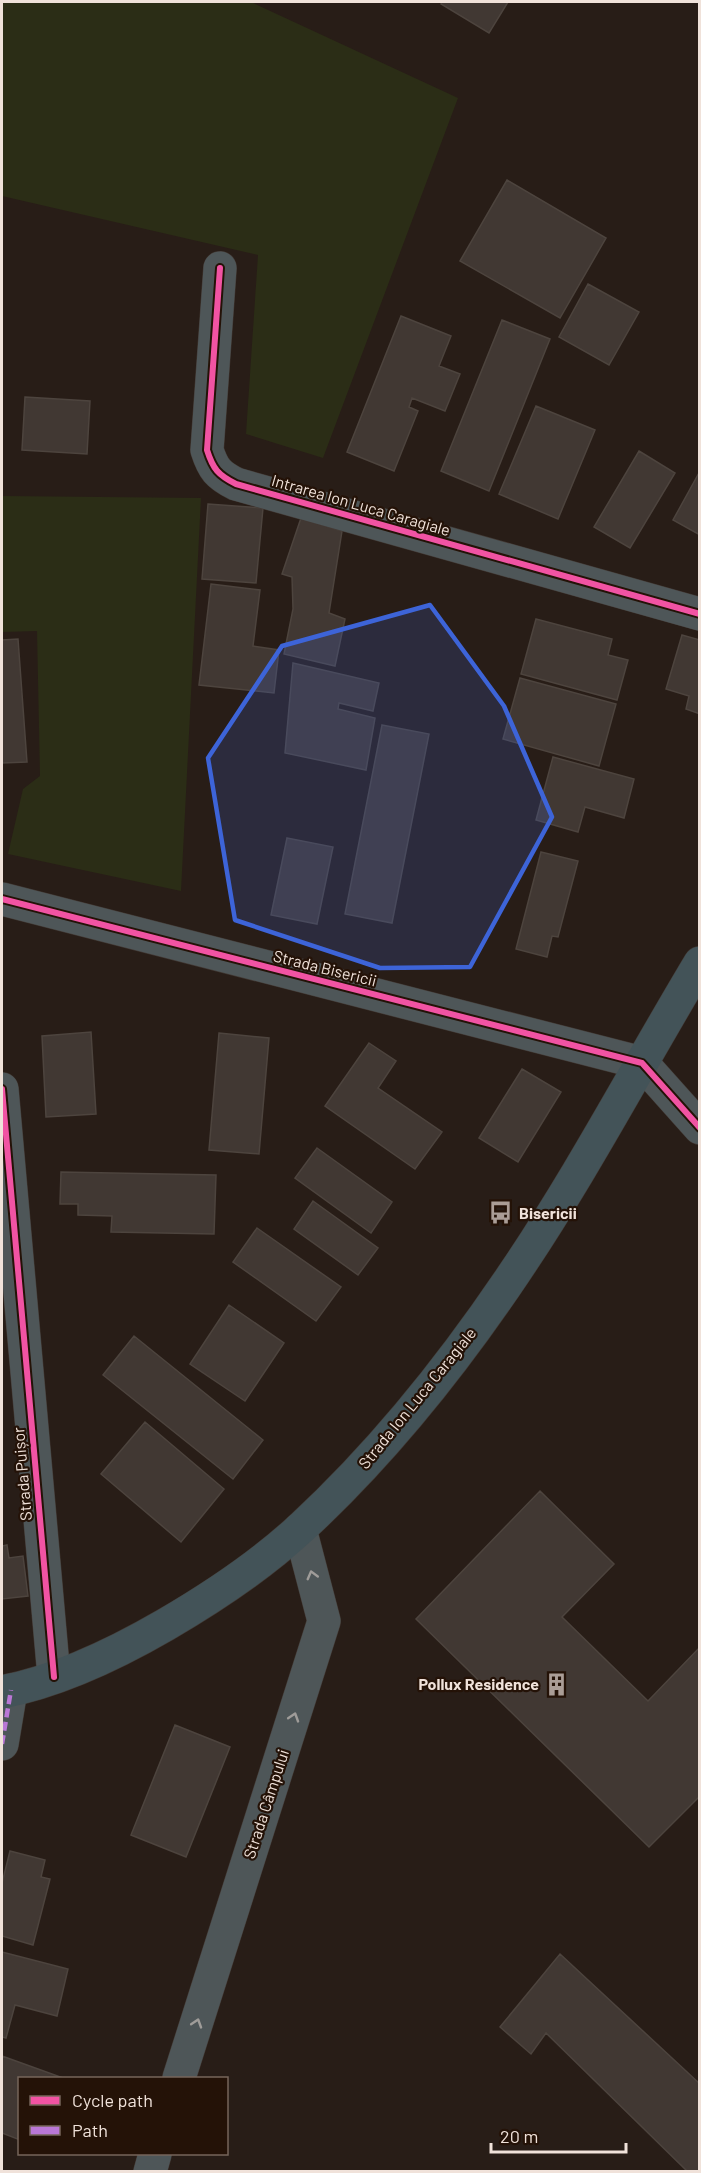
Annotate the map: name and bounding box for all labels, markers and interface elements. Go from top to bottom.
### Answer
street label: Intrarea Ion Luca Caragiale [270,470,453,539]
street label: Strada Bisericii [271,945,379,990]
bus stop icon: Bisericii [488,1200,514,1226]
place label: Bisericii [519,1203,577,1222]
street label: Strada Ion Luca Caragiale [354,1323,479,1472]
street label: Strada Puișor [8,1426,35,1522]
one-way arrow [307,1570,320,1580]
building icon: Pollux Residence [544,1671,570,1697]
place label: Pollux Residence [418,1674,539,1693]
one-way arrow [287,1712,299,1723]
street label: Strada Câmpului [239,1747,292,1861]
one-way arrow [190,2018,202,2029]
legend [18,2077,228,2155]
text: Cycle path [72,2089,153,2111]
scale bar [491,2116,626,2154]
text: Path [72,2119,108,2141]
text: 20 m [500,2125,538,2147]

